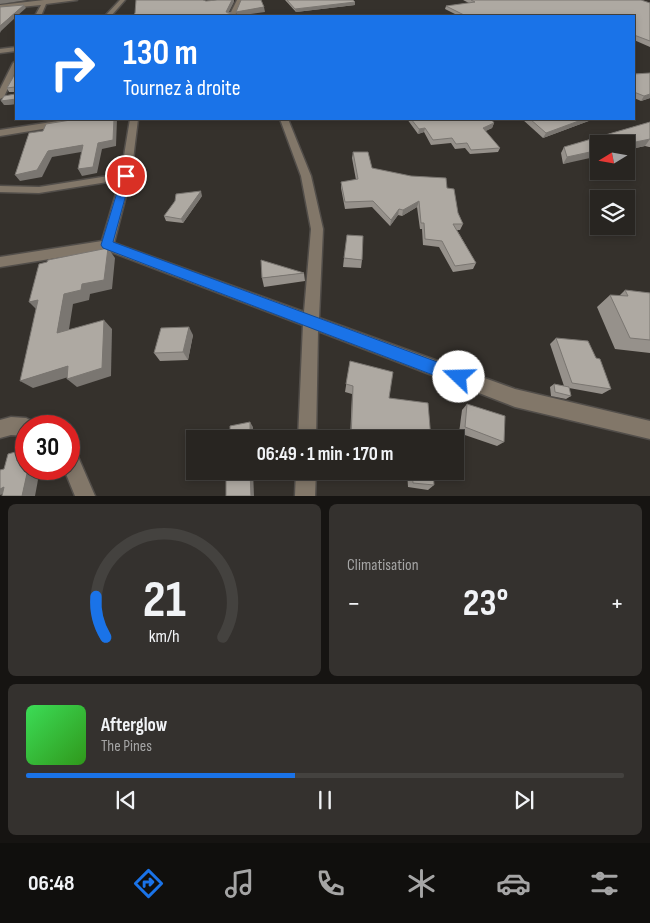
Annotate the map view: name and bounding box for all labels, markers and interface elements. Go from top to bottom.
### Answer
text: 130 m [123,32,198,75]
icon: right [40,35,105,100]
text: Tournez à droite [123,75,240,102]
north arrow [590,135,635,180]
map controls [590,135,635,235]
pin [105,155,147,197]
icon: arrive [112,162,140,190]
button: layers [590,190,635,235]
position arrow [432,350,484,402]
speed limit sign: 30 [15,415,80,480]
text: 06:49 · 1 min · 170 m [257,443,393,466]
text: Climatisation [347,556,419,575]
text: 21 [143,569,186,632]
text: 23° [463,581,508,626]
text: − [347,587,361,620]
text: + [610,587,624,620]
text: km/h [149,626,180,647]
text: Afterglow [101,714,167,737]
text: The Pines [101,737,152,756]
icon: previous [112,786,140,814]
icon: pause [311,786,339,814]
icon: next [510,786,538,814]
icon: directions [131,866,166,901]
icon: music [222,866,257,901]
icon: phone [313,866,348,901]
icon: climate [404,866,439,901]
icon: car [496,866,531,901]
icon: filters [587,866,622,901]
text: 06:48 [28,870,75,897]

